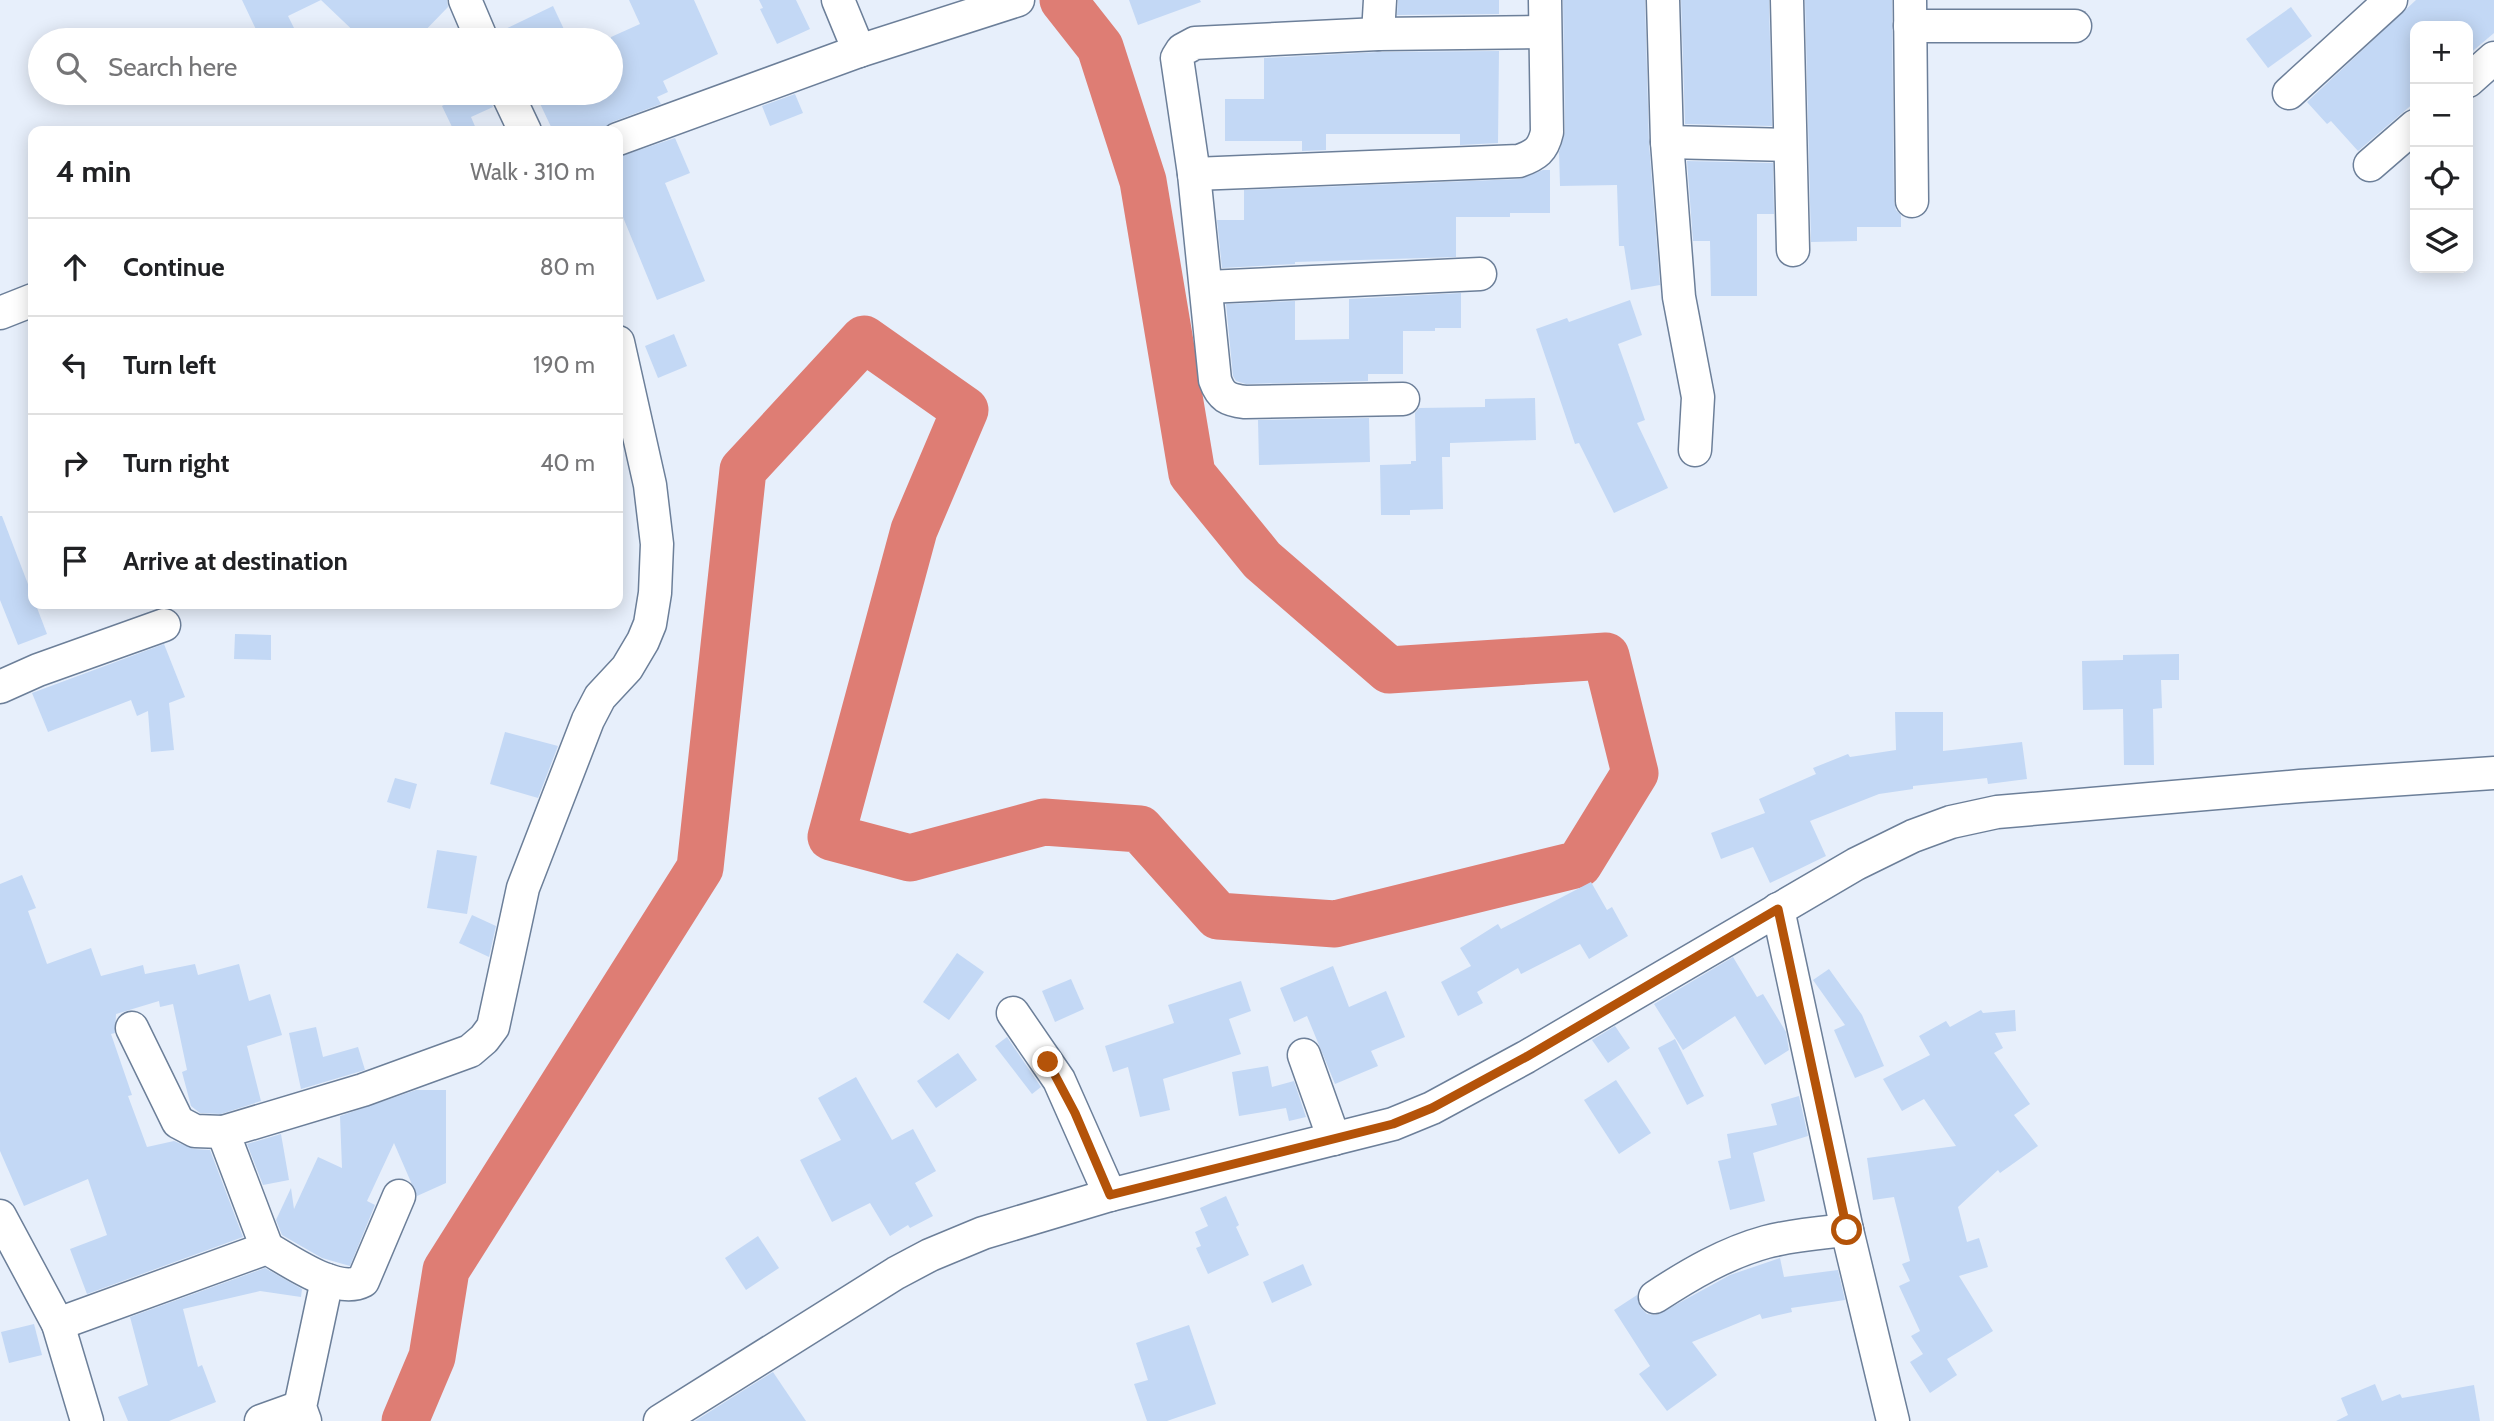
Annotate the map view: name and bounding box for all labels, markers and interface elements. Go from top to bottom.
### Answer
map controls [2410,21,2473,273]
button: + [2410,21,2473,84]
search box [28,28,623,105]
icon: search [52,48,90,86]
text: Search here [108,51,237,83]
button: − [2410,84,2473,147]
button: locate [2410,147,2473,210]
text: 4 min [56,153,131,190]
text: Walk · 310 m [470,158,595,186]
button: layers [2410,210,2473,273]
icon: ahead [56,248,94,286]
text: Continue [123,251,225,283]
text: 80 m [540,253,595,281]
icon: left [56,346,94,384]
text: Turn left [123,349,216,381]
text: 190 m [533,351,595,379]
icon: right [56,444,94,482]
text: Turn right [123,447,229,479]
text: 40 m [540,449,595,477]
icon: arrive [56,542,94,580]
text: Arrive at destination [123,545,348,577]
route end [1032,1046,1063,1077]
route start [1831,1214,1862,1245]

